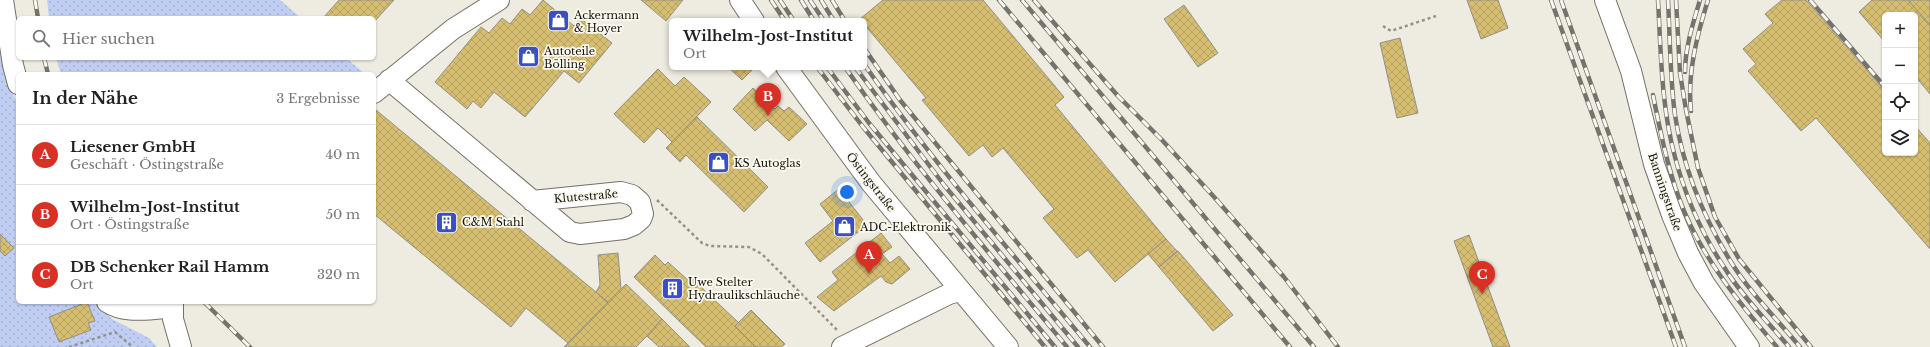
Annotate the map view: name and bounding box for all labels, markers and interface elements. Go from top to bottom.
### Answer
shop icon: Ackermann & Hoyer [545,8,571,34]
place label: Ackermann & Hoyer [573,8,640,35]
map controls [1882,12,1918,156]
button: + [1882,12,1918,48]
search box [16,16,376,60]
popup [669,18,867,70]
text: Wilhelm-Jost-Institut [683,26,853,45]
icon: search [30,27,52,49]
text: Hier suchen [62,29,155,48]
shop icon: Autoteile Bölling [515,44,541,70]
place label: Autoteile Bölling [543,44,595,71]
text: Ort [683,45,707,62]
button: − [1882,48,1918,84]
pin: B [755,83,781,116]
button: locate [1882,84,1918,120]
text: In der Nähe [32,88,138,109]
text: 3 Ergebnisse [276,90,360,107]
button: layers [1882,120,1918,156]
text: Liesener GmbH [70,137,196,156]
text: A [40,146,50,163]
text: 40 m [325,146,360,163]
street label: Östingstraße [843,149,899,215]
shop icon: KS Autoglas [706,150,732,176]
street label: Banningstraße [1645,151,1685,233]
text: Geschäft · Östingstraße [70,156,224,173]
place label: KS Autoglas [734,156,801,170]
your location [837,182,857,202]
street label: Klutestraße [553,186,619,206]
text: Wilhelm-Jost-Institut [70,197,240,216]
text: B [40,206,50,223]
text: 50 m [326,206,360,223]
building icon: C&M Stahl [434,209,460,235]
shop icon: ADC-Elektronik [832,214,858,240]
place label: C&M Stahl [462,215,524,229]
text: Ort · Östingstraße [70,216,189,233]
place label: ADC-Elektronik [859,220,951,234]
pin: A [856,241,882,274]
text: DB Schenker Rail Hamm [70,257,269,276]
pin: C [1469,261,1495,294]
text: C [40,266,50,283]
text: 320 m [317,266,360,283]
building icon: Uwe Stelter Hydraulikschläuche [660,275,686,301]
place label: Uwe Stelter Hydraulikschläuche [688,275,800,302]
text: Ort [70,276,93,293]

